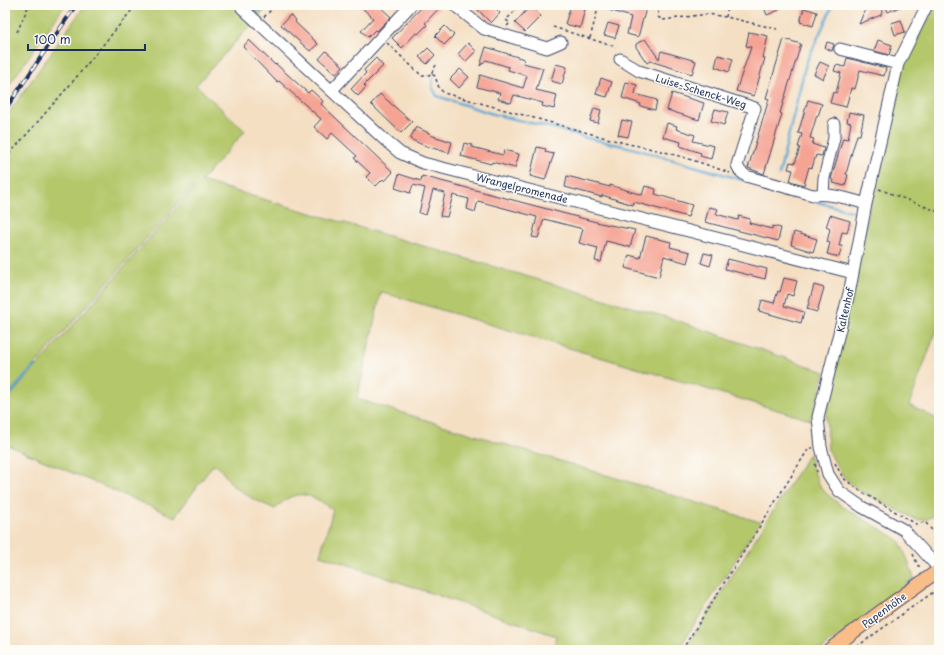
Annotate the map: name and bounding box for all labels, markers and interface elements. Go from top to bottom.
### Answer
scale bar [28,26,145,52]
text: 100 m [34,30,71,48]
street label: Luise-Schenck-Weg [654,70,749,112]
street label: Wrangelpromenade [475,169,570,206]
street label: Kaltenhof [832,285,857,334]
street label: Papenhöhe [858,588,909,631]

